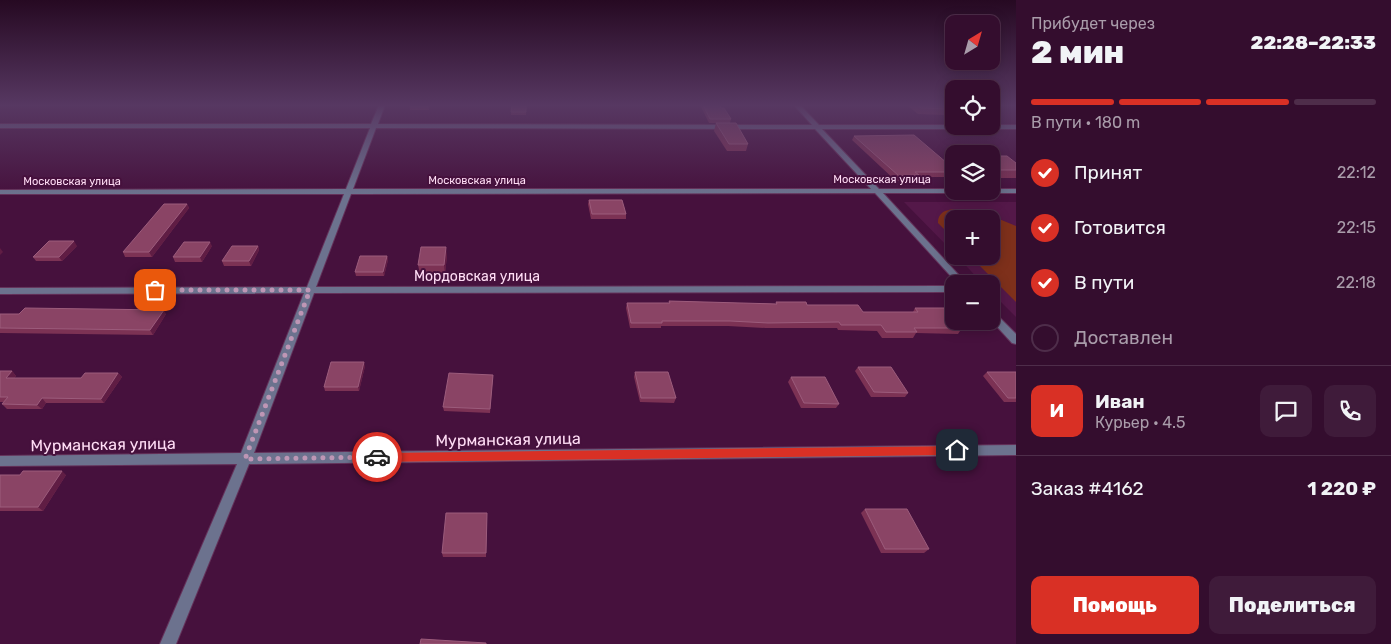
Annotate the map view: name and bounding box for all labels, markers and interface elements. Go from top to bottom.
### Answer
text: Прибудет через [1031,14,1155,33]
north arrow [945,15,1000,70]
map controls [945,15,1000,330]
text: 22:28–22:33 [1251,31,1376,54]
text: 2 мин [1031,33,1124,71]
button: locate [945,80,1000,135]
text: В пути · 180 m [1031,113,1140,132]
button: layers [945,145,1000,200]
icon: check [1031,159,1059,187]
text: Принят [1074,161,1142,184]
text: 22:12 [1337,163,1376,182]
street label: Московская улица [833,173,931,186]
street label: Московская улица [428,174,526,187]
street label: Московская улица [23,175,121,188]
button: + [945,210,1000,265]
icon: check [1031,214,1059,242]
text: Готовится [1074,216,1166,239]
text: 22:15 [1337,218,1376,237]
street label: Мордовская улица [414,268,540,285]
pin [134,269,176,311]
icon: check [1031,269,1059,297]
text: В пути [1074,271,1134,294]
text: 22:18 [1336,273,1376,292]
button: − [945,275,1000,330]
icon: bag [141,276,169,304]
text: Доставлен [1074,326,1173,349]
button: chat [1260,385,1312,437]
button: phone [1324,385,1376,437]
text: Иван [1095,390,1145,413]
text: И [1050,399,1064,422]
text: Курьер · 4.5 [1095,413,1186,432]
street label: Мурманская улица [435,429,581,450]
pin [936,429,978,471]
courier [352,432,402,482]
street label: Мурманская улица [30,434,176,455]
icon: home [943,436,971,464]
icon: car [363,443,391,471]
text: Заказ #4162 [1031,477,1144,500]
text: 1 220 ₽ [1307,477,1376,500]
button: Помощь [1031,576,1199,634]
button: Поделиться [1209,576,1376,634]

